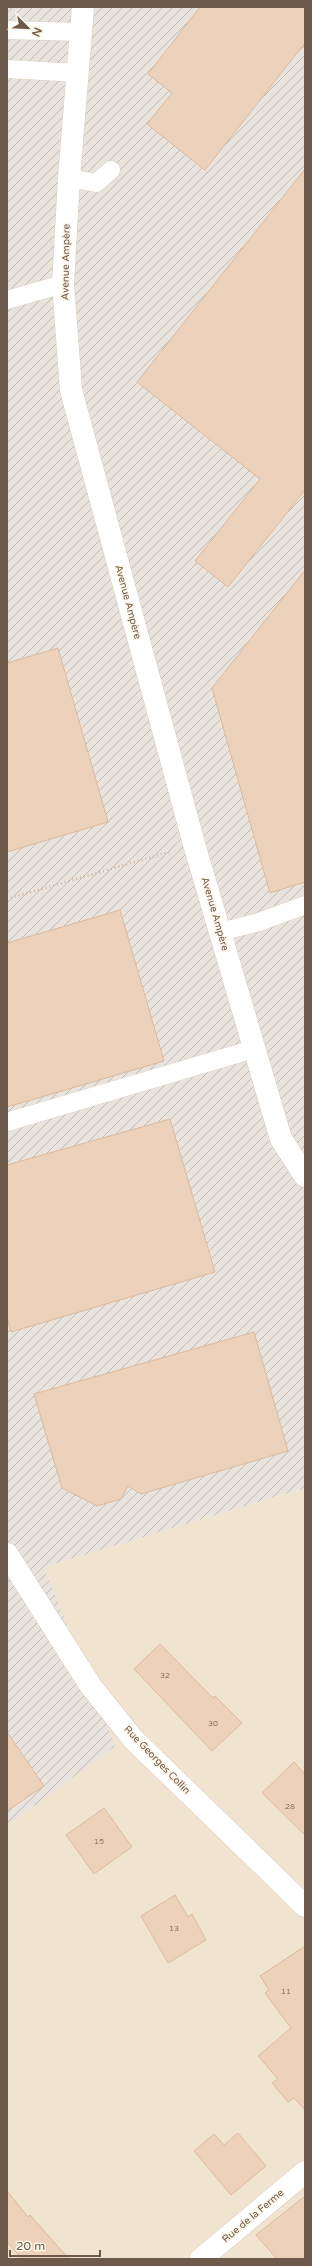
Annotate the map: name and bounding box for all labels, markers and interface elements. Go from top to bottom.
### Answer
north arrow [8,8,48,48]
text: N [29,25,44,39]
street label: Avenue Ampère [59,223,73,300]
street label: Avenue Ampère [112,564,144,641]
street label: Avenue Ampère [199,876,231,953]
house number: 32 [160,1671,170,1680]
house number: 30 [208,1719,218,1728]
street label: Rue Georges Collin [121,1723,193,1797]
house number: 28 [285,1802,295,1811]
house number: 15 [94,1837,104,1846]
house number: 13 [169,1924,179,1933]
house number: 11 [281,1987,291,1996]
street label: Rue de la Ferme [220,2187,287,2245]
scale bar [10,2232,100,2258]
text: 20 m [16,2239,45,2253]

